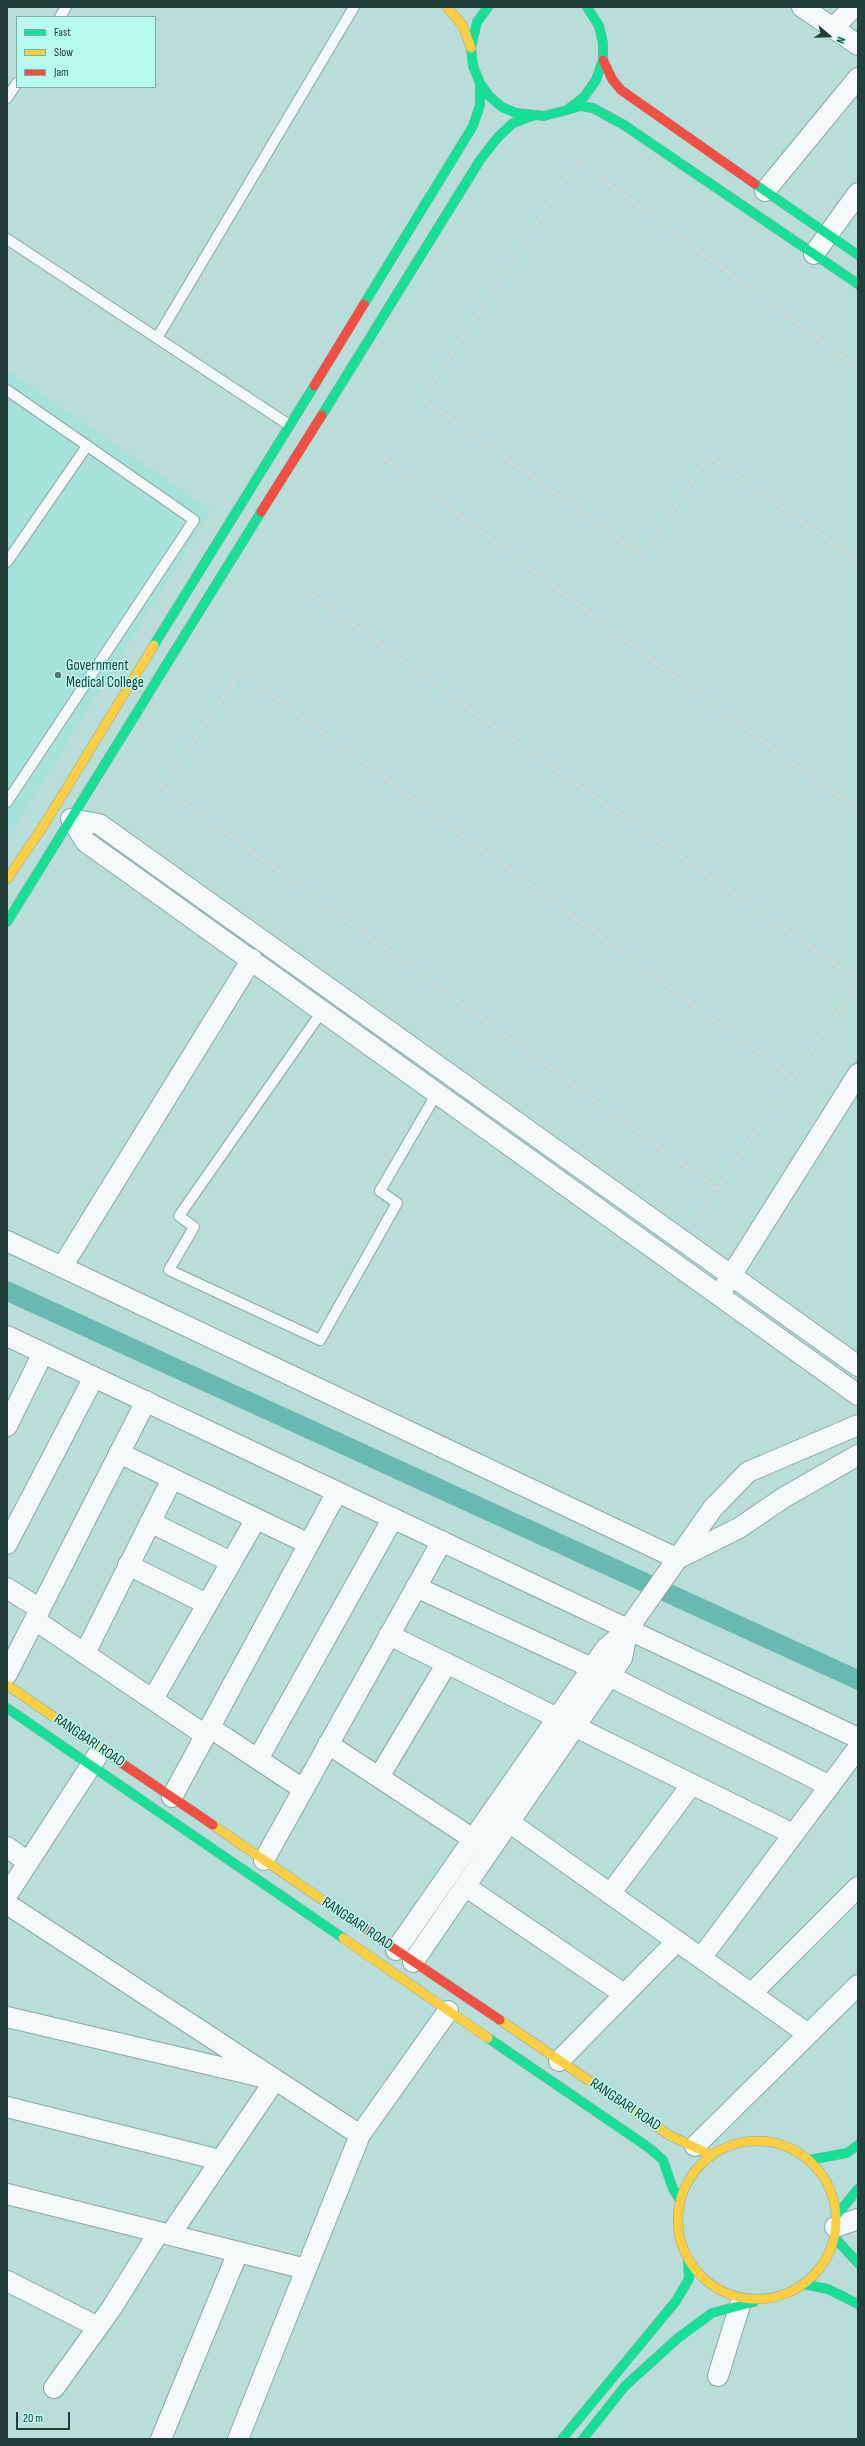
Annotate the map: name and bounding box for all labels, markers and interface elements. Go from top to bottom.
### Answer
legend [16,16,156,88]
north arrow [809,16,849,56]
text: Fast [54,25,71,40]
text: N [834,35,848,45]
text: Slow [54,45,73,60]
text: Jam [54,65,69,80]
place label: Government Medical College [66,657,144,692]
marker: Government Medical College [53,670,63,680]
street label: RANGBARI ROAD [50,1711,128,1771]
street label: RANGBARI ROAD [318,1894,396,1954]
street label: RANGBARI ROAD [586,2075,664,2135]
scale bar [18,2404,72,2430]
text: 20 m [23,2411,43,2426]

